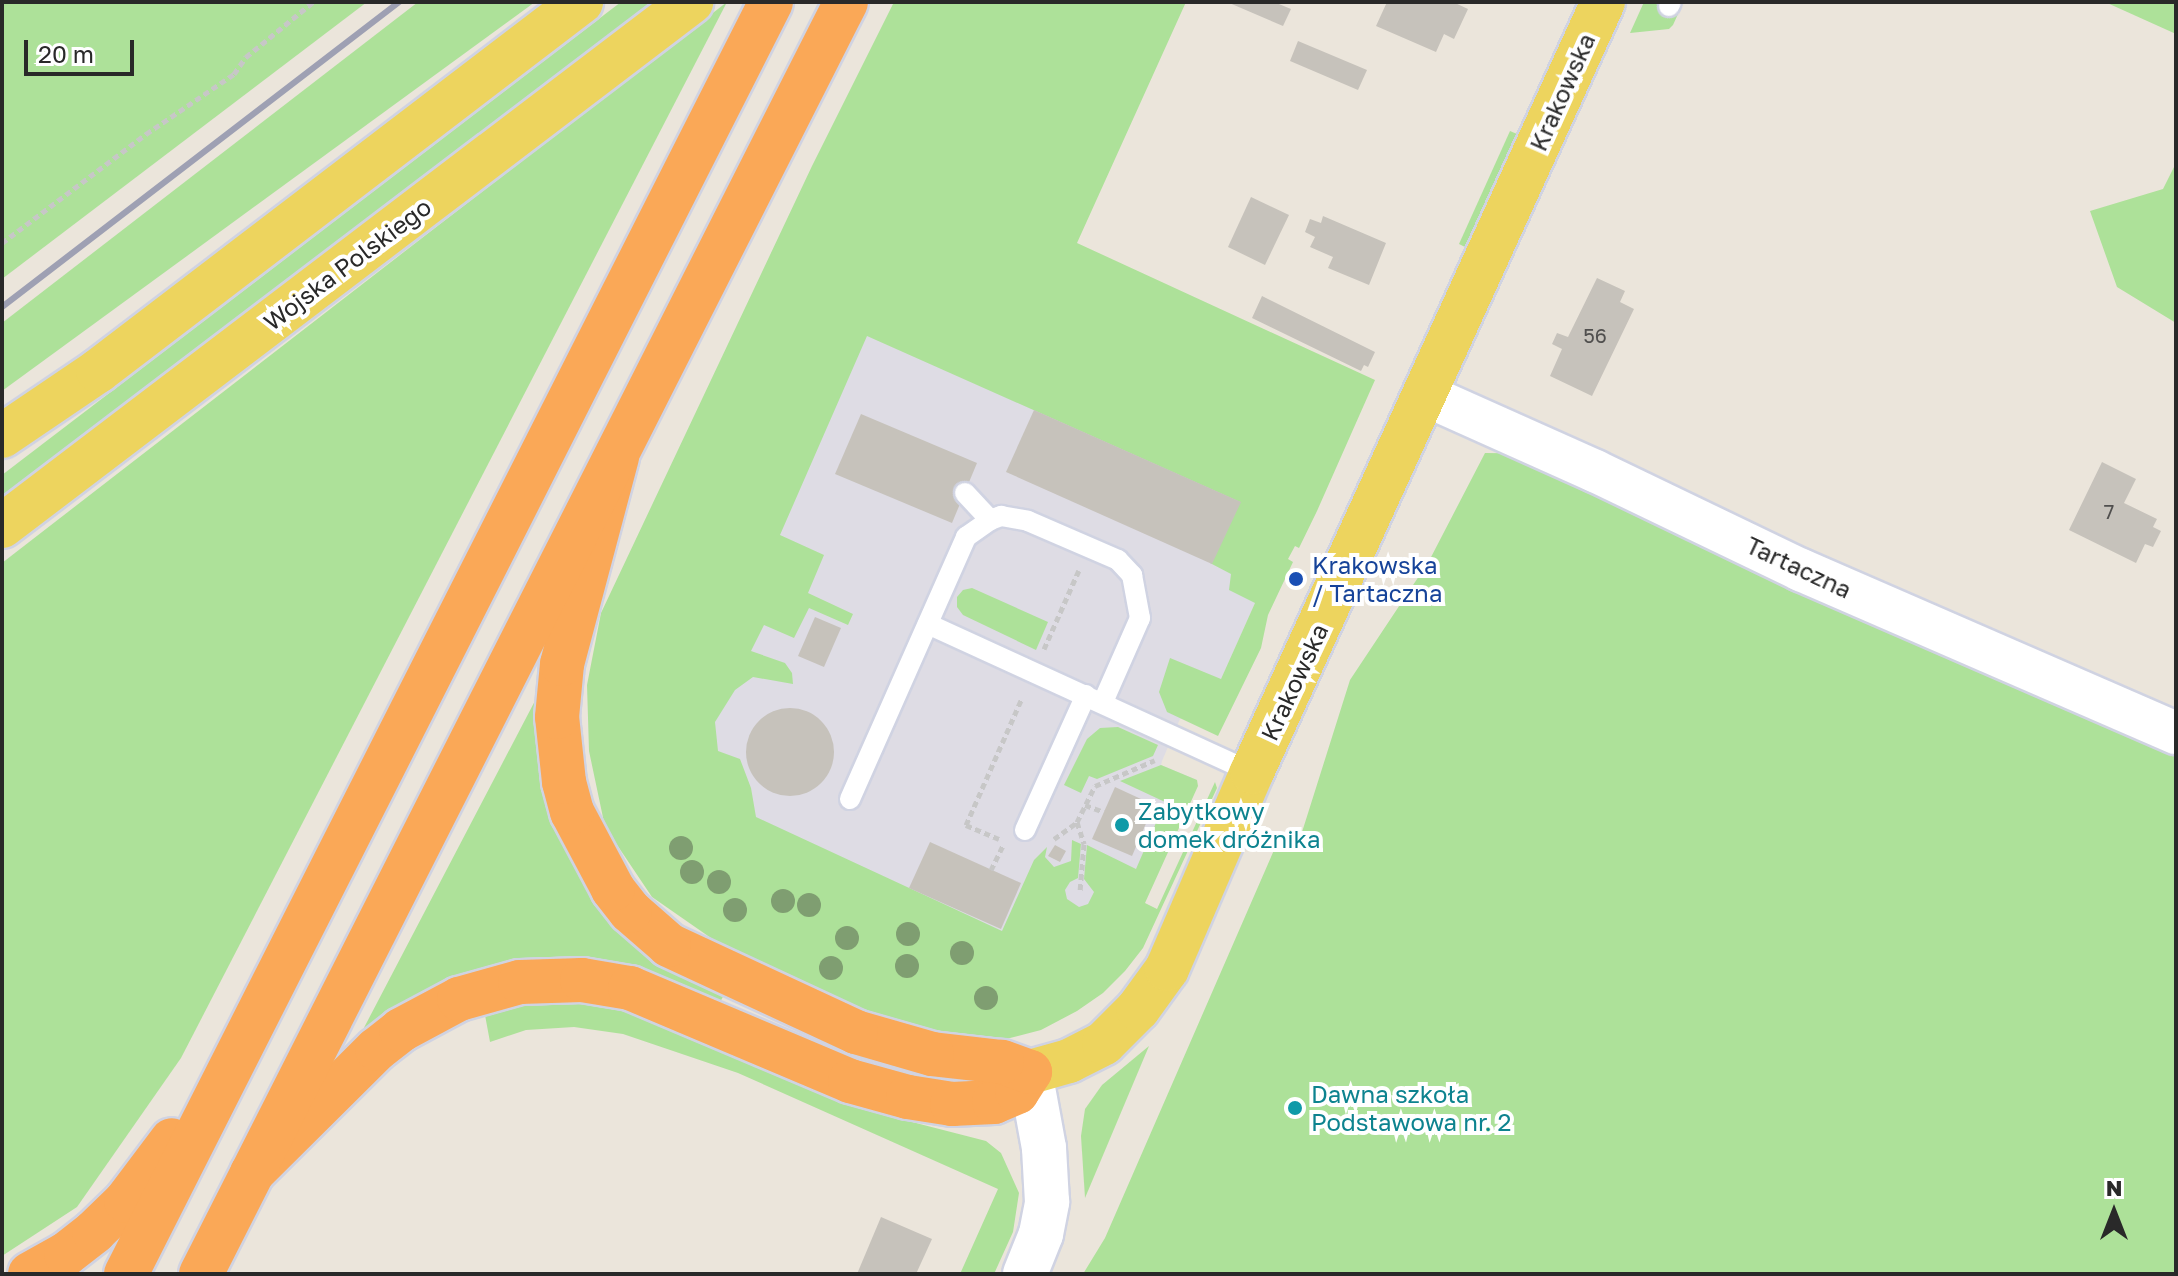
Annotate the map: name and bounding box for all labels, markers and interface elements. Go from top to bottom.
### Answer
scale bar [28,24,138,74]
street label: Krakowska [1523,29,1601,155]
text: 20 m [38,39,94,68]
street label: Wojska Polskiego [258,192,436,336]
house number: 56 [1583,323,1607,347]
house number: 7 [2104,499,2114,523]
street label: Tartaczna [1742,530,1856,604]
place label: Krakowska / Tartaczna [1312,551,1442,607]
marker: Krakowska / Tartaczna [1287,570,1305,588]
street label: Krakowska [1254,619,1334,745]
place label: Zabytkowy domek dróżnika [1138,797,1320,853]
marker: Zabytkowy domek dróżnika [1113,816,1131,834]
place label: Dawna szkoła Podstawowa nr. 2 [1311,1080,1512,1136]
marker: Dawna szkoła Podstawowa nr. 2 [1286,1099,1304,1117]
north arrow [2074,1172,2154,1252]
text: N [2106,1174,2122,1201]

